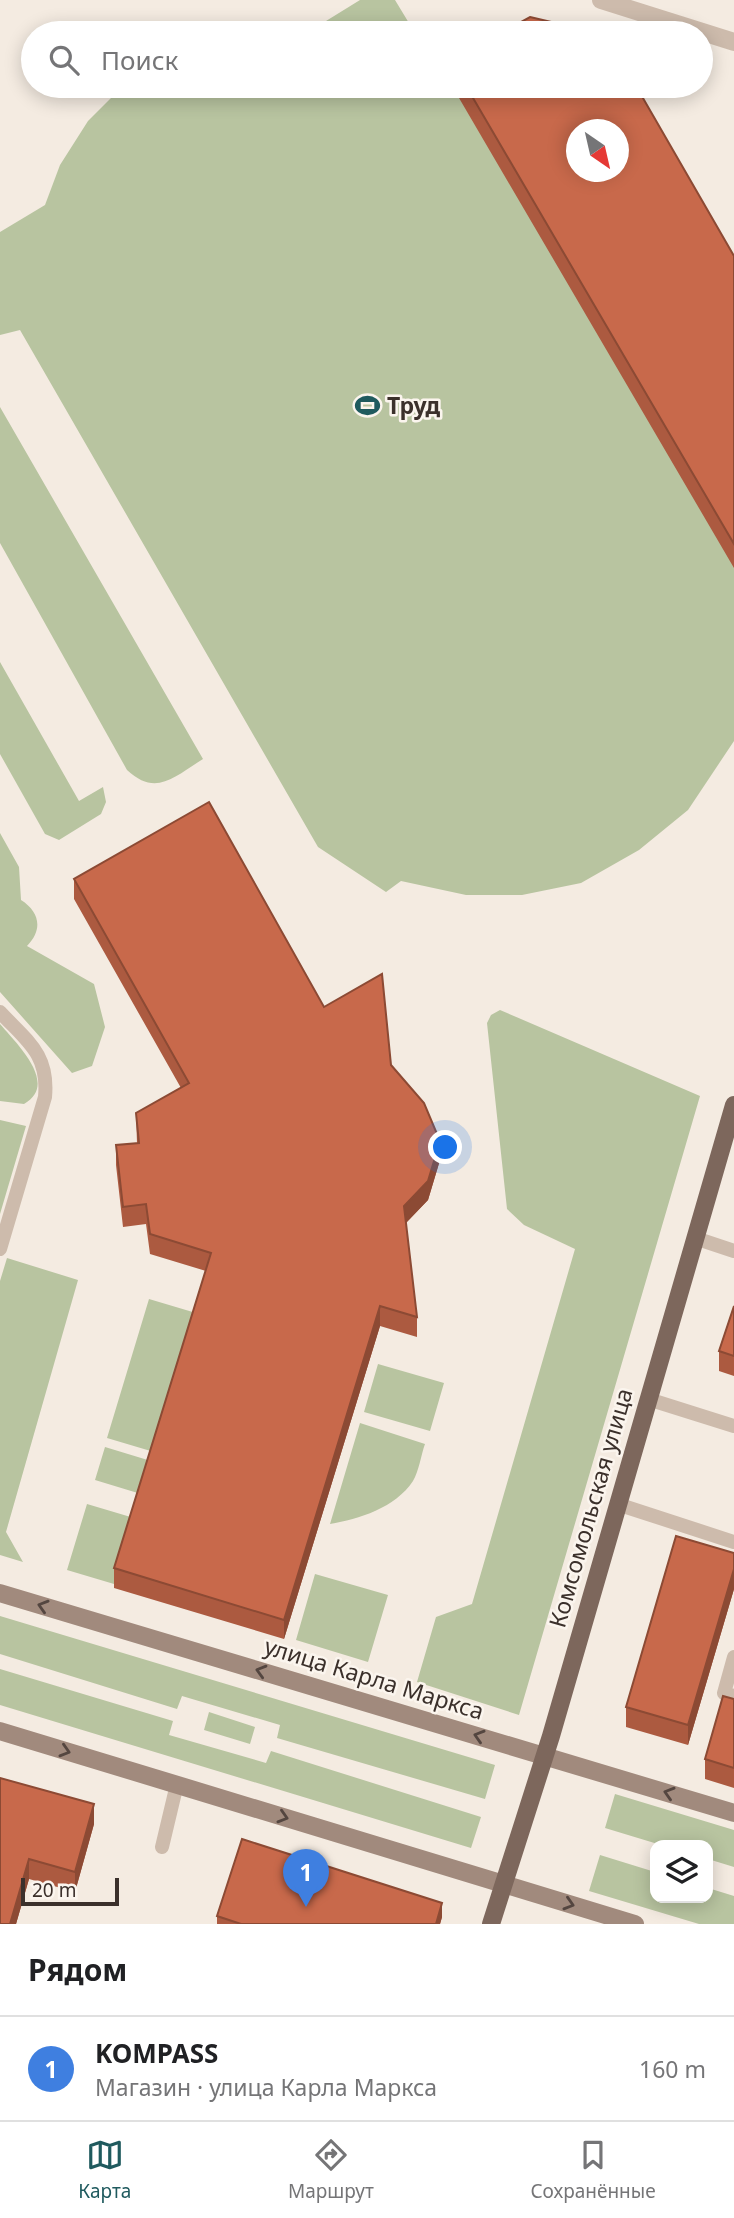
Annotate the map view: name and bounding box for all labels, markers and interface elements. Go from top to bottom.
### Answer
search box [21,21,713,98]
icon: search [45,41,83,79]
text: Поиск [101,42,178,78]
north arrow [566,119,629,182]
place label: Труд [387,389,440,421]
sports icon: Труд [353,392,381,420]
your location [428,1130,462,1164]
street label: Комсомольская улица [541,1384,640,1631]
one-way arrow [37,1600,49,1615]
street label: улица Карла Маркса [261,1629,488,1727]
one-way arrow [255,1664,267,1679]
one-way arrow [473,1730,486,1744]
one-way arrow [59,1742,71,1757]
one-way arrow [663,1787,675,1802]
one-way arrow [277,1808,289,1823]
map controls [650,1840,713,1903]
button: layers [650,1840,713,1903]
pin: 1 [283,1849,329,1907]
scale bar [21,1875,119,1907]
text: 20 m [32,1877,76,1903]
one-way arrow [562,1895,574,1910]
text: Рядом [28,1949,127,1990]
text: KOMPASS [95,2035,218,2071]
text: 1 [44,2053,58,2085]
text: 160 m [639,2053,706,2085]
text: Магазин · улица Карла Маркса [95,2071,437,2103]
tab: Карта [78,2136,131,2204]
tab: Маршрут [288,2136,374,2204]
tab: Сохранённые [530,2136,656,2204]

